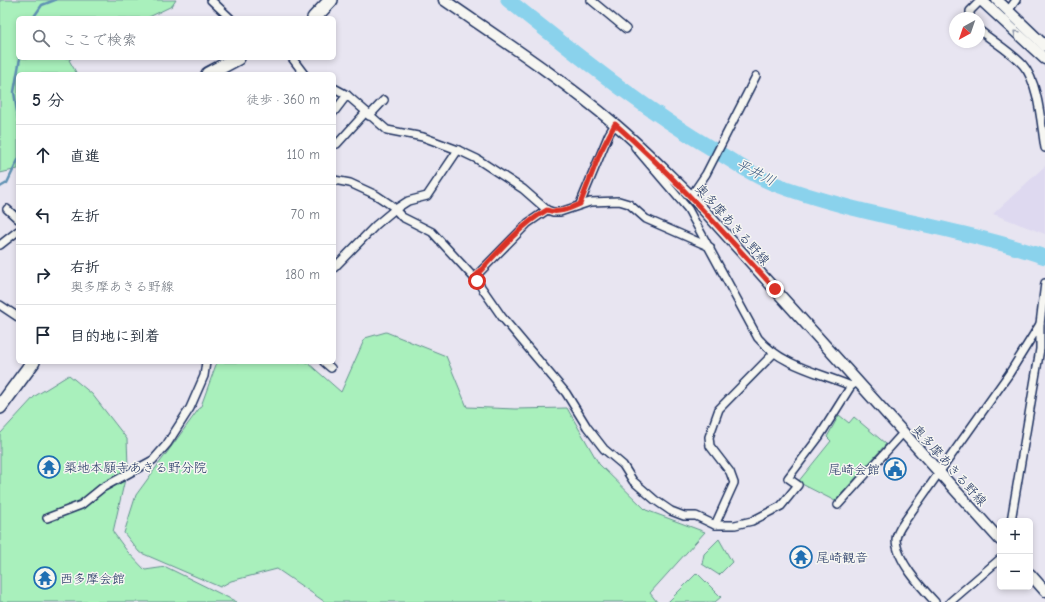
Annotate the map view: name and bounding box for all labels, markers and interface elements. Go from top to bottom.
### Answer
north arrow [949,12,985,48]
search box [16,16,336,60]
icon: search [30,27,52,49]
one-way arrow [1013,30,1021,38]
text: ここで検索 [62,31,137,49]
text: 5 分 [32,91,64,110]
text: 徒歩 · 360 m [246,92,320,107]
icon: ahead [32,144,54,166]
text: 直進 [70,147,100,165]
text: 110 m [287,147,320,162]
water label: 平井川 [733,155,778,190]
street label: 奥多摩あきる野線 [692,181,774,269]
icon: left [32,204,54,226]
text: 左折 [70,207,100,225]
text: 70 m [291,207,320,222]
text: 右折 [70,258,100,276]
icon: right [32,264,54,286]
text: 180 m [285,267,320,282]
route start [468,272,486,290]
text: 奥多摩あきる野線 [70,279,174,294]
route end [766,280,784,298]
icon: arrive [32,324,54,346]
text: 目的地に到着 [70,327,160,345]
street label: 奥多摩あきる野線 [909,422,991,510]
temple icon: 築地本願寺あきる野分院 [36,454,62,480]
public building icon: 尾崎会館 [882,456,908,482]
place label: 築地本願寺あきる野分院 [64,460,207,475]
place label: 尾崎会館 [828,462,880,477]
map controls [997,518,1033,590]
button: + [997,518,1033,554]
temple icon: 尾崎観音 [788,544,814,570]
place label: 尾崎観音 [816,550,868,565]
button: − [997,554,1033,590]
temple icon: 西多摩会館 [32,565,58,591]
place label: 西多摩会館 [60,571,125,586]

